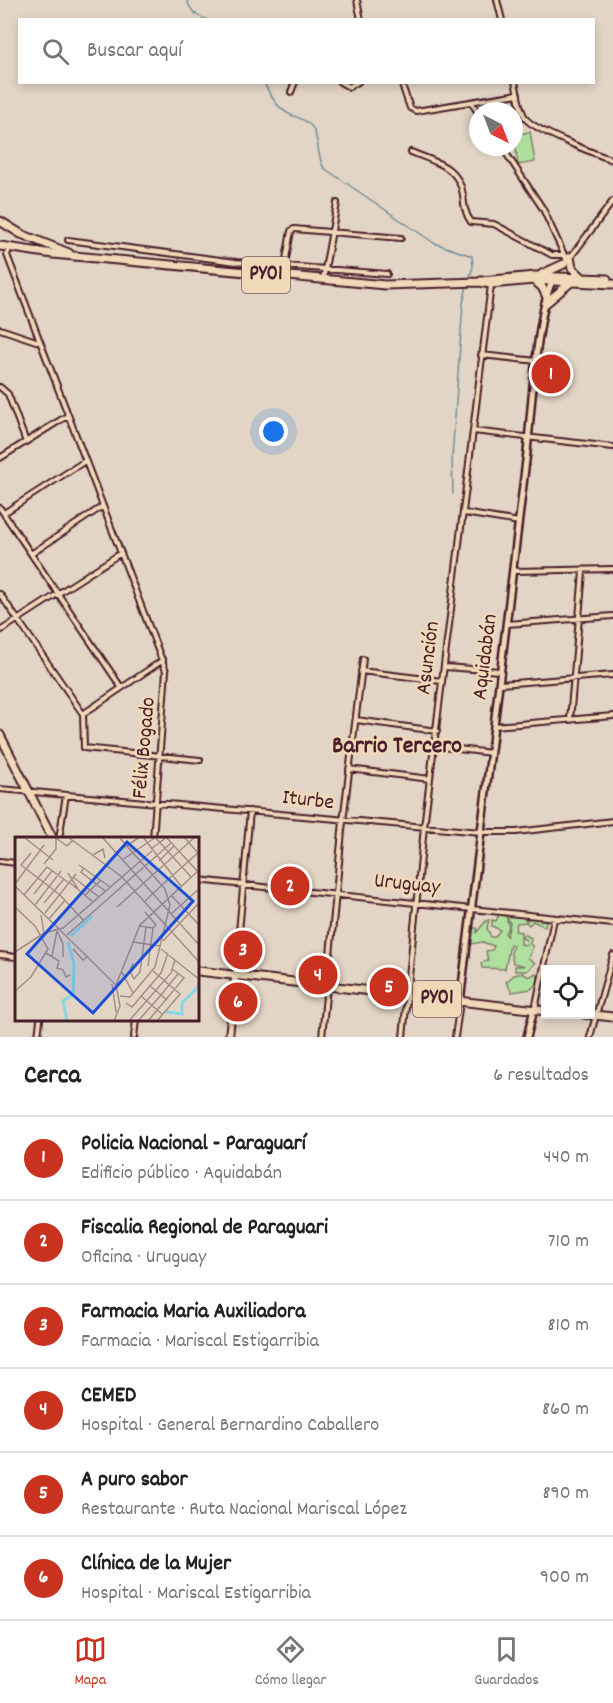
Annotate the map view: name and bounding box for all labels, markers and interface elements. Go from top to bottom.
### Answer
search box [18,18,595,84]
icon: search [39,35,72,68]
text: Buscar aquí [87,36,182,67]
north arrow [469,102,523,156]
road number: PY01 [242,257,290,293]
pin: 1 [532,352,570,397]
your location [259,417,288,446]
street label: Aquidabán [465,612,507,702]
street label: Asunción [409,620,449,696]
street label: Félix Bogado [125,696,165,800]
district label: Barrio Tercero [332,730,462,764]
street label: Iturbe [281,783,335,819]
inset map [15,837,200,1022]
pin: 2 [270,864,310,908]
street label: Uruguay [372,866,443,904]
pin: 3 [224,928,262,972]
pin: 4 [298,952,338,998]
pin: 5 [370,964,408,1010]
map controls [541,965,595,1019]
button: locate [541,965,595,1019]
pin: 6 [218,980,258,1024]
road number: PY01 [413,981,461,1017]
text: Cerca [24,1058,81,1095]
text: 6 resultados [493,1062,589,1090]
text: Policia Nacional - Paraguarí [81,1129,306,1160]
text: 1 [41,1144,46,1172]
text: 440 m [543,1144,589,1172]
text: Edificio público · Aquidabán [81,1160,282,1188]
text: Fiscalia Regional de Paraguari [81,1213,328,1244]
text: 2 [39,1228,48,1256]
text: 710 m [548,1228,589,1256]
text: Oficina · Uruguay [81,1244,206,1272]
text: Farmacia Maria Auxiliadora [81,1297,306,1328]
text: 3 [39,1312,48,1340]
text: 810 m [547,1312,589,1340]
text: Farmacia · Mariscal Estigarribia [81,1328,319,1356]
text: CEMED [81,1381,136,1412]
text: 4 [39,1396,48,1424]
text: 860 m [542,1396,589,1424]
text: Hospital · General Bernardino Caballero [81,1412,379,1440]
text: A puro sabor [81,1465,188,1496]
text: 5 [39,1480,48,1508]
text: 890 m [543,1480,589,1508]
text: Restaurante · Ruta Nacional Mariscal López [81,1496,407,1524]
text: Clínica de la Mujer [81,1549,231,1580]
text: 6 [39,1564,48,1592]
text: 900 m [540,1564,589,1592]
text: Hospital · Mariscal Estigarribia [81,1580,311,1608]
tab: Mapa [74,1633,107,1692]
tab: Cómo llegar [255,1633,327,1692]
tab: Guardados [474,1633,539,1692]

